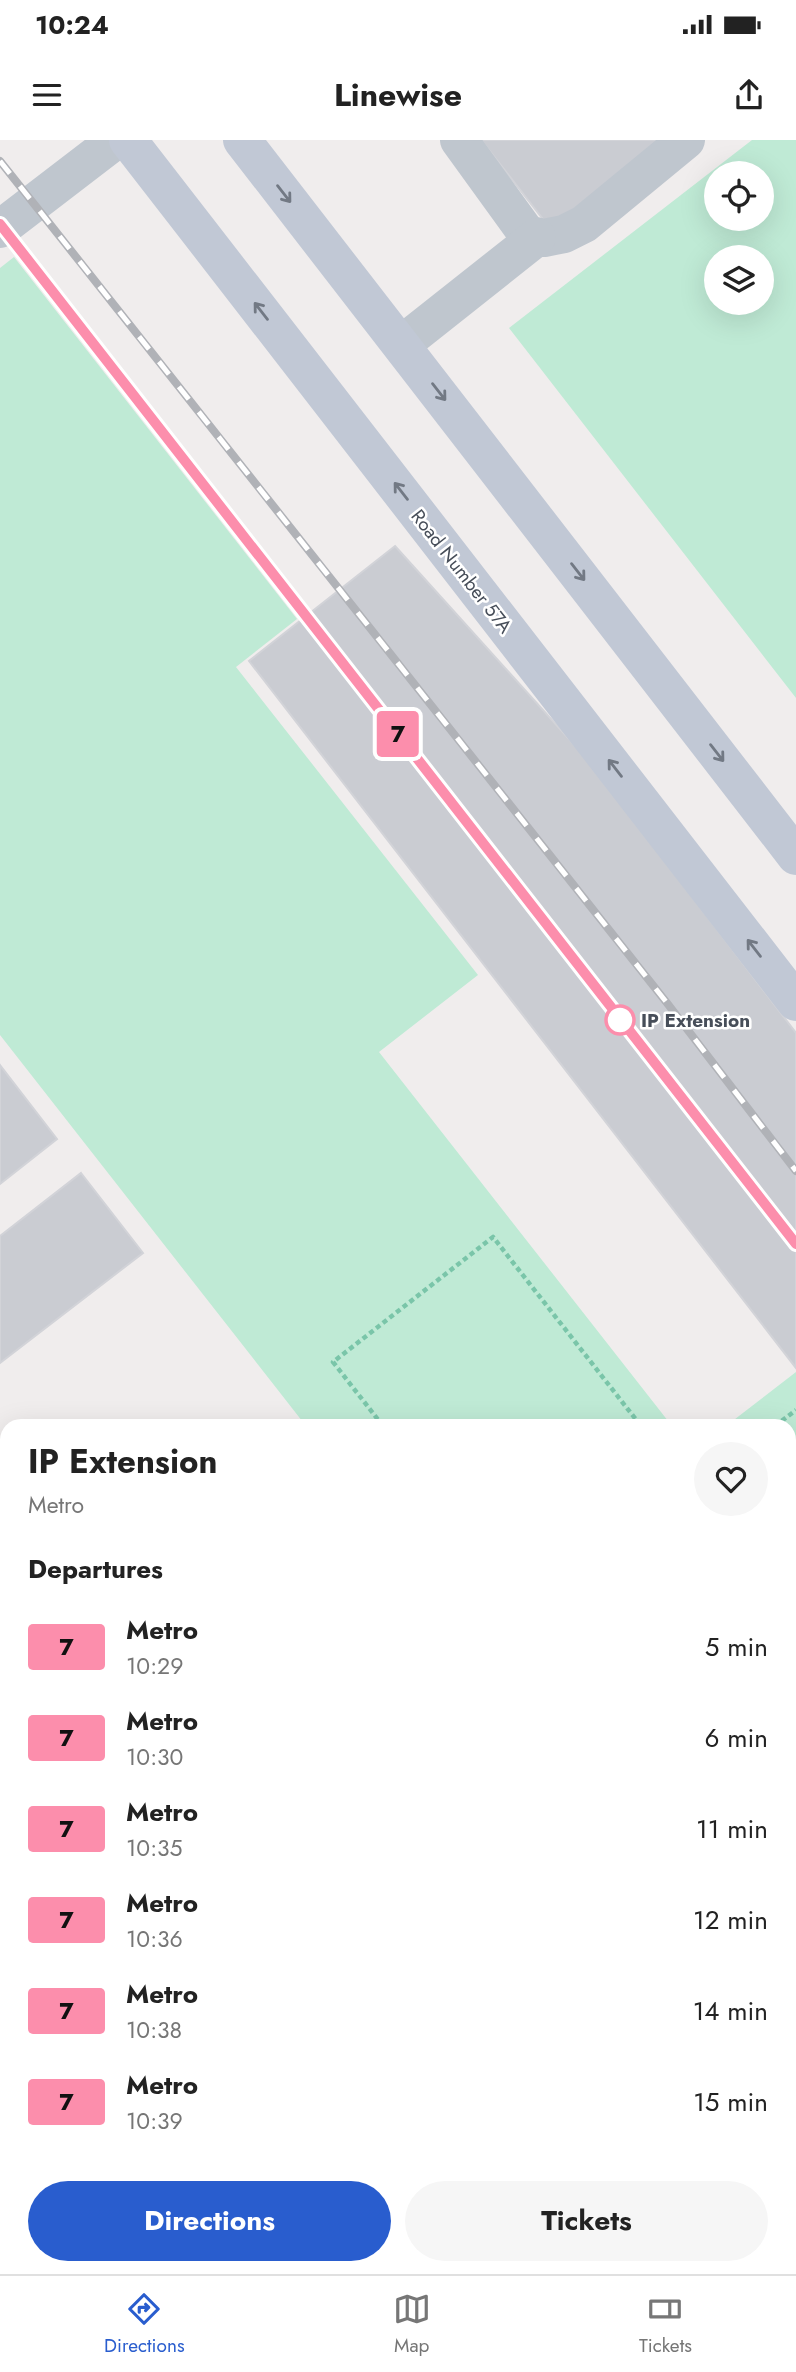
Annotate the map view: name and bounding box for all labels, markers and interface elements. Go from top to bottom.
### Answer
text: 10:24 [35,6,109,44]
text: Linewise [334,72,462,118]
icon: menu [28,76,66,114]
icon: share [730,76,768,114]
map controls [704,161,774,315]
button: locate [704,161,774,231]
one-way arrow [276,184,291,202]
button: layers [704,245,774,315]
one-way arrow [254,303,269,321]
one-way arrow [431,383,446,401]
one-way arrow [393,483,408,501]
street label: Road Number 57A [405,504,519,639]
one-way arrow [570,563,585,581]
line badge: 7 [375,711,421,757]
text: 7 [391,716,405,751]
one-way arrow [709,743,724,761]
one-way arrow [607,759,622,778]
one-way arrow [747,939,762,958]
marker: IP Extension [605,1005,635,1035]
place label: IP Extension [641,1007,750,1034]
text: IP Extension [28,1438,217,1485]
button: heart [694,1442,768,1516]
text: Metro [28,1488,84,1522]
text: Departures [28,1550,163,1588]
text: Metro [126,1611,198,1649]
text: 5 min [705,1628,768,1666]
text: 7 [59,1629,74,1664]
text: 10:29 [126,1649,183,1683]
text: Metro [126,1702,198,1740]
text: 6 min [705,1719,768,1757]
text: 7 [59,1720,74,1755]
text: 10:30 [126,1740,183,1774]
text: Metro [126,1793,198,1831]
text: 11 min [696,1810,768,1848]
text: 7 [59,1811,74,1846]
text: 10:35 [126,1831,183,1865]
text: Metro [126,1884,198,1922]
text: 12 min [693,1901,768,1939]
text: 7 [59,1902,74,1937]
text: 10:36 [126,1922,183,1956]
text: Metro [126,1975,198,2013]
text: 14 min [693,1992,768,2030]
text: 7 [59,1993,74,2028]
text: 10:38 [126,2013,182,2047]
text: Metro [126,2066,198,2104]
text: 15 min [693,2083,768,2121]
text: 7 [59,2084,74,2119]
text: 10:39 [126,2104,183,2138]
button: Directions [28,2181,391,2261]
button: Tickets [405,2181,768,2261]
tab: Directions [104,2290,185,2359]
tab: Map [393,2290,431,2359]
tab: Tickets [639,2290,692,2359]

